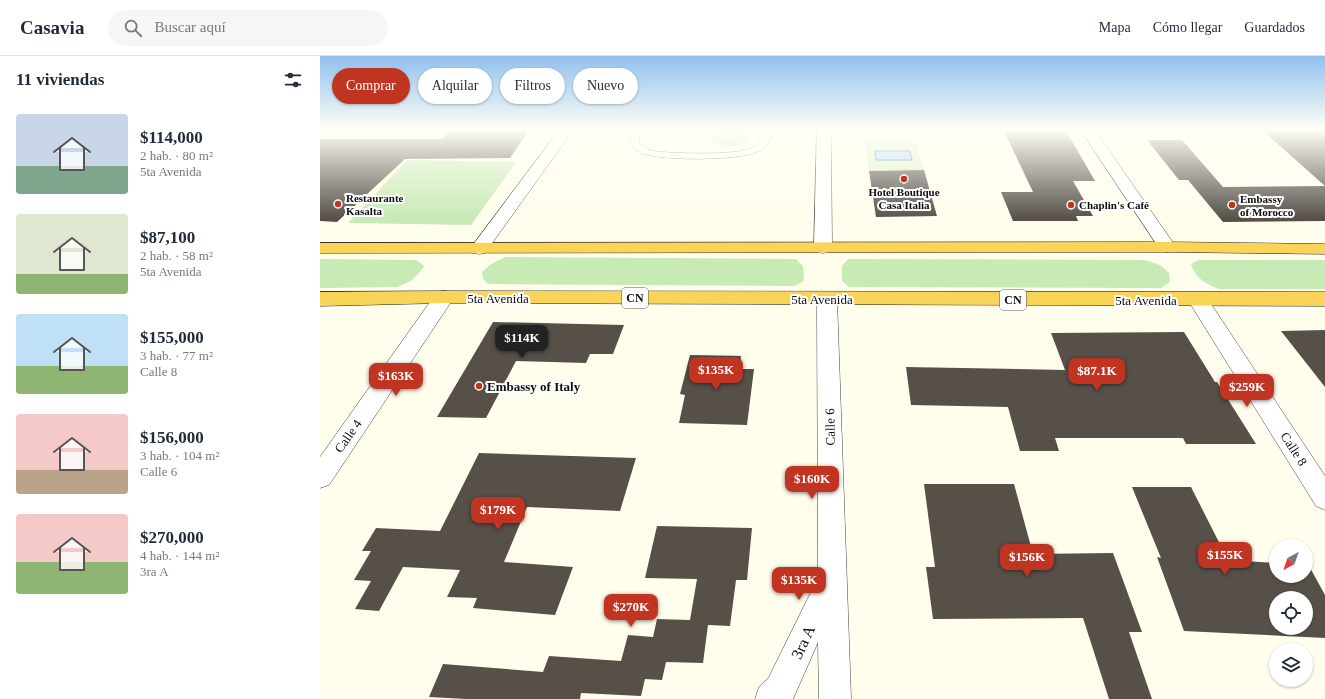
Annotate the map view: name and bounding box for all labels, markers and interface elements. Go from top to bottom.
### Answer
search box [108,10,388,46]
text: Casavia [20,17,84,38]
icon: search [122,17,144,39]
text: Buscar aquí [154,19,226,35]
text: Mapa [1099,20,1131,35]
text: Cómo llegar [1153,20,1222,35]
text: Guardados [1244,20,1305,35]
chip: Comprar [332,68,410,104]
chip: Alquilar [418,68,492,104]
chip: Filtros [500,68,565,104]
chip: Nuevo [573,68,638,104]
icon: filters [282,69,304,91]
text: 11 viviendas [16,70,104,89]
text: $114,000 [140,128,203,147]
icon: home [48,130,96,178]
text: 2 hab. · 80 m² [140,148,213,163]
text: 5ta Avenida [140,164,202,179]
marker: Hotel Boutique Casa Italia [899,174,909,184]
place label: Hotel Boutique Casa Italia [868,186,940,211]
place label: Restaurante Kasalta [346,192,404,217]
place label: Embassy of Morocco [1240,193,1294,218]
marker: Restaurante Kasalta [333,199,343,209]
place label: Chaplin's Café [1079,199,1149,211]
marker: Chaplin's Café [1066,200,1076,210]
marker: Embassy of Morocco [1227,200,1237,210]
text: $87,100 [140,228,195,247]
icon: home [48,230,96,278]
text: 2 hab. · 58 m² [140,248,213,263]
text: 5ta Avenida [140,264,202,279]
road number: CN [622,288,648,308]
road number: CN [1000,290,1026,310]
street label: 5ta Avenida [467,291,529,306]
street label: 5ta Avenida [791,292,853,307]
street label: 5ta Avenida [1115,293,1177,308]
pin: $114K [494,325,550,359]
text: $155,000 [140,328,204,347]
icon: home [48,330,96,378]
text: $114K [504,330,540,345]
text: 3 hab. · 77 m² [140,348,213,363]
pin: $135K [688,357,744,391]
pin: $87.1K [1064,358,1130,392]
text: $135K [698,362,734,377]
pin: $163K [368,363,424,397]
text: $87.1K [1077,363,1117,378]
text: Calle 8 [140,364,177,379]
text: $163K [378,368,414,383]
pin: $259K [1219,374,1275,408]
place label: Embassy of Italy [487,379,581,394]
text: $259K [1229,379,1265,394]
marker: Embassy of Italy [474,381,484,391]
street label: Calle 6 [822,408,838,446]
street label: Calle 4 [331,416,365,456]
text: $156,000 [140,428,204,447]
street label: Calle 8 [1278,429,1310,469]
icon: home [48,430,96,478]
text: 3 hab. · 104 m² [140,448,219,463]
text: Calle 6 [140,464,177,479]
pin: $160K [784,466,840,500]
text: $160K [794,471,830,486]
pin: $179K [470,497,526,531]
text: $179K [480,502,516,517]
text: $270,000 [140,528,204,547]
icon: home [48,530,96,578]
north arrow [1269,539,1313,583]
map controls [1269,539,1313,687]
pin: $155K [1197,542,1253,576]
pin: $156K [999,544,1055,578]
text: $155K [1207,547,1243,562]
text: 4 hab. · 144 m² [140,548,219,563]
text: $156K [1009,549,1045,564]
text: 3ra A [140,564,169,579]
pin: $135K [771,567,827,601]
text: $135K [781,572,817,587]
button: locate [1269,591,1313,635]
pin: $270K [603,594,659,628]
text: $270K [613,599,649,614]
street label: 3ra A [788,622,818,662]
button: layers [1269,643,1313,687]

